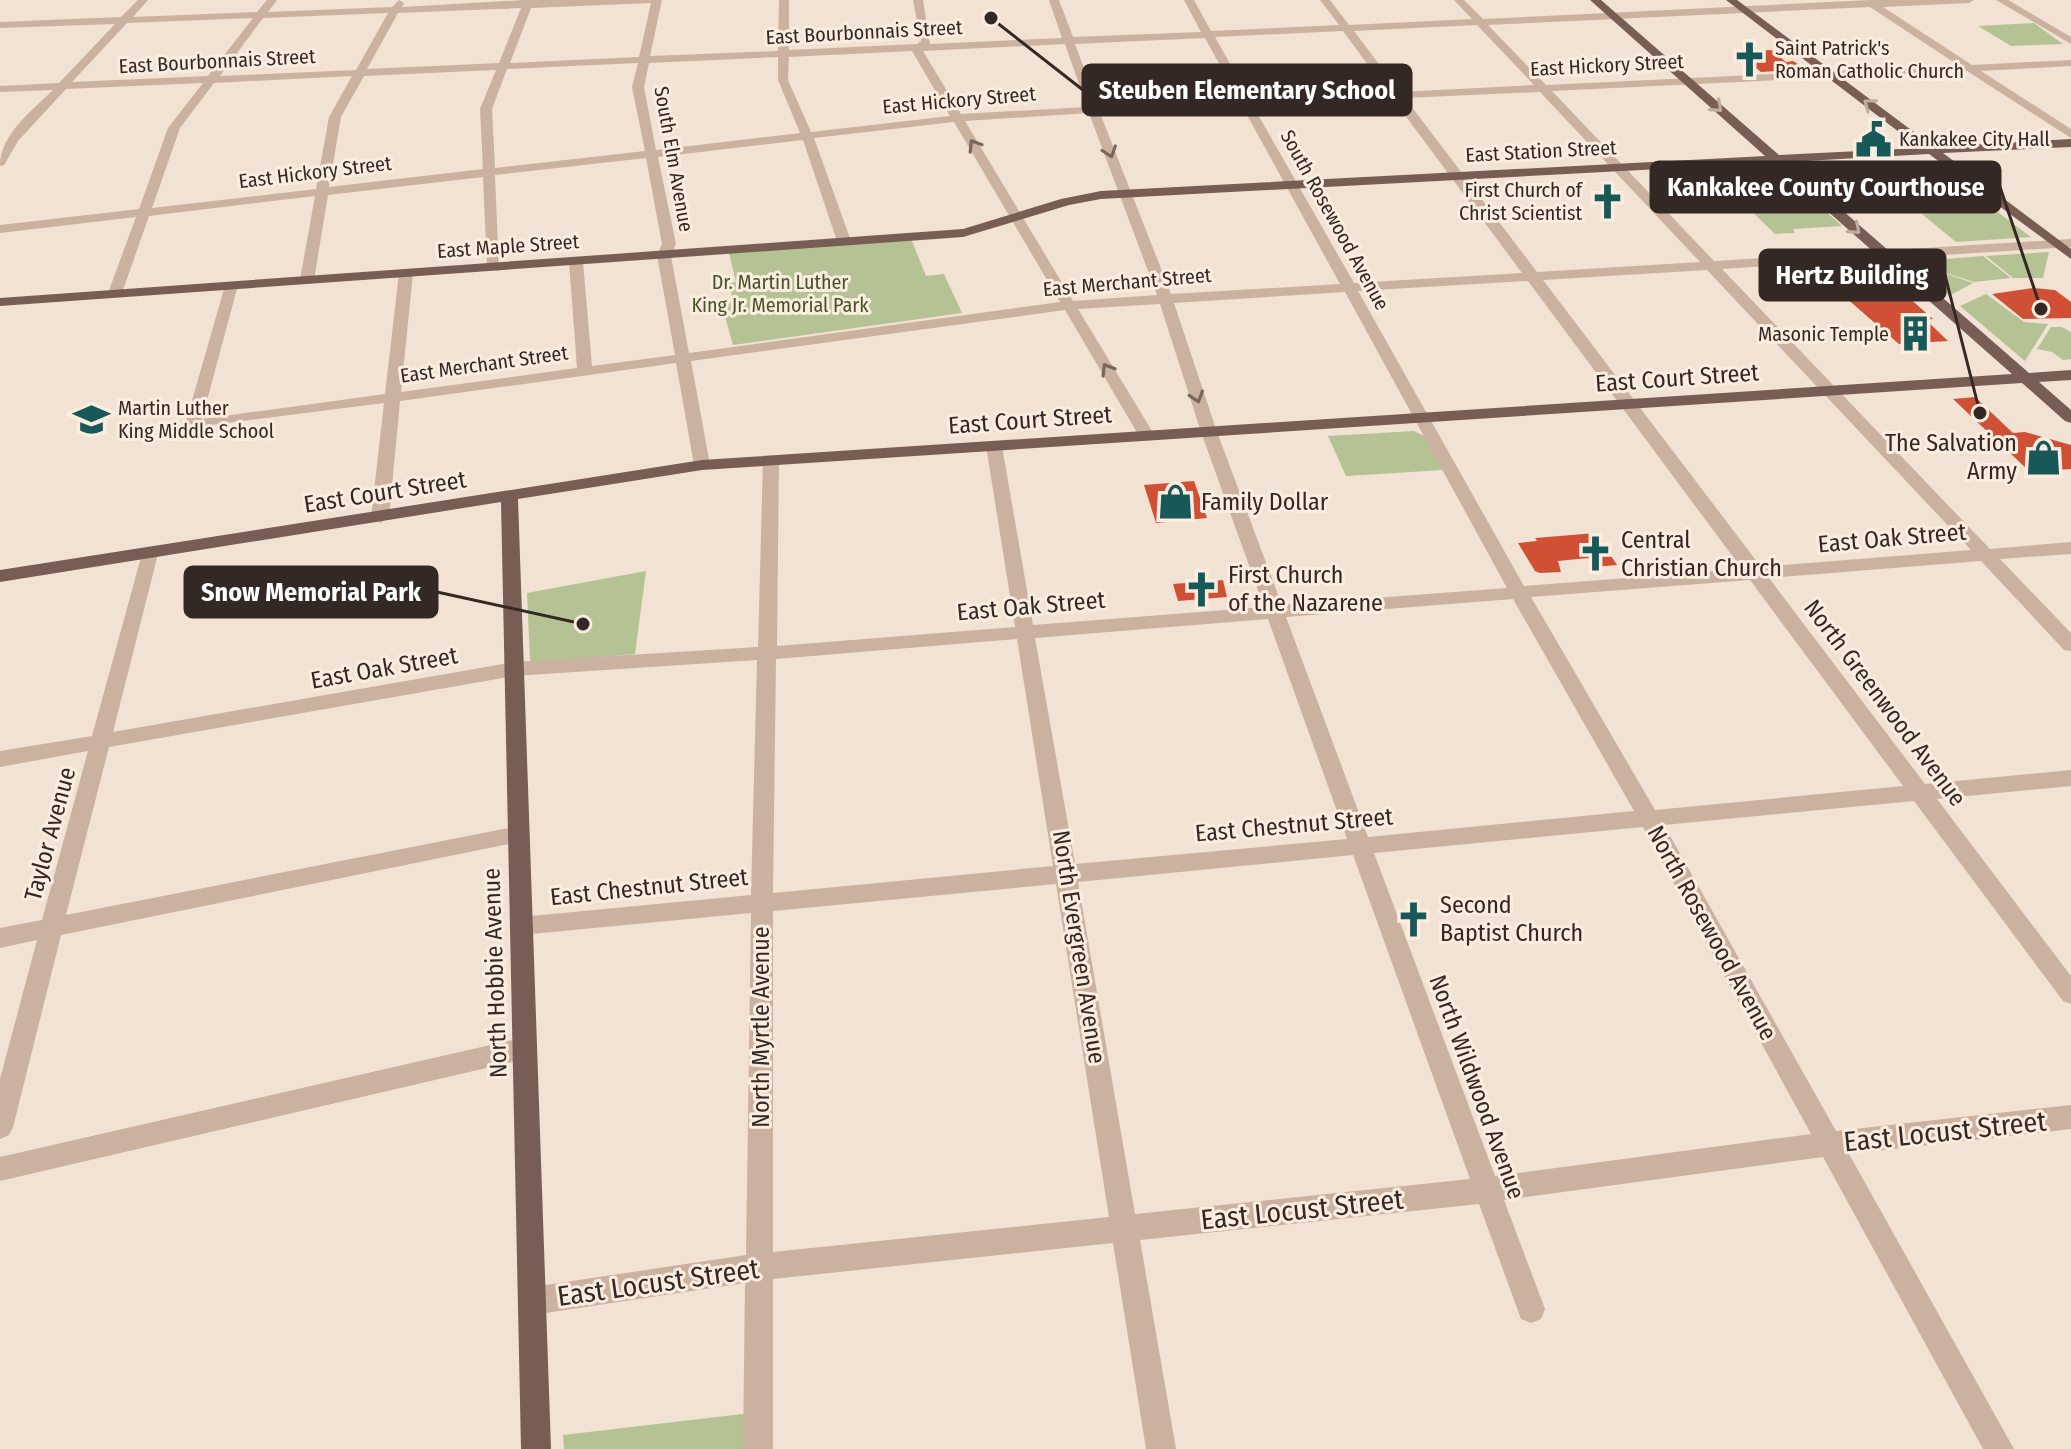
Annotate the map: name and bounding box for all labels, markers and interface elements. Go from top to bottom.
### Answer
street label: East Bourbonnais Street [765,15,963,49]
place label: Saint Patrick's Roman Catholic Church [1775,36,1964,83]
church icon: Saint Patrick's Roman Catholic Church [1730,40,1768,78]
street label: East Bourbonnais Street [118,44,316,78]
street label: East Hickory Street [1530,49,1685,81]
callout: Steuben Elementary School [1083,65,1411,115]
text: Steuben Elementary School [1099,75,1396,106]
street label: East Hickory Street [881,81,1037,119]
street label: South Elm Avenue [649,84,699,234]
one-way arrow [1707,97,1722,112]
one-way arrow [1864,99,1878,113]
public building icon: Kankakee City Hall [1854,120,1892,158]
street label: South Rosewood Avenue [1276,126,1394,314]
place label: Kankakee City Hall [1899,127,2050,151]
street label: East Station Street [1465,135,1618,167]
one-way arrow [969,140,984,154]
one-way arrow [1100,144,1116,158]
street label: East Hickory Street [237,151,393,193]
callout: Kankakee County Courthouse [1651,162,2000,212]
text: Kankakee County Courthouse [1667,172,1985,203]
place label: First Church of Christ Scientist [1459,178,1584,225]
church icon: First Church of Christ Scientist [1589,183,1627,221]
one-way arrow [1846,219,1861,234]
street label: East Maple Street [436,229,580,263]
callout: Hertz Building [1760,250,1945,300]
text: Hertz Building [1776,260,1929,291]
street label: East Merchant Street [1042,263,1213,301]
park label: Dr. Martin Luther King Jr. Memorial Park [691,270,869,317]
building icon: Masonic Temple [1896,315,1934,353]
place label: Masonic Temple [1758,322,1889,346]
street label: East Merchant Street [399,340,570,388]
street label: East Court Street [1594,358,1760,398]
one-way arrow [1101,363,1117,378]
one-way arrow [1188,389,1204,403]
place label: Martin Luther King Middle School [118,396,274,443]
school or university icon: Martin Luther King Middle School [73,400,111,438]
street label: East Court Street [947,400,1113,440]
place label: The Salvation Army [1885,429,2017,485]
shop icon: The Salvation Army [2024,438,2062,476]
street label: East Court Street [302,465,468,519]
shop icon: Family Dollar [1156,483,1194,521]
place label: Family Dollar [1201,488,1329,516]
street label: East Oak Street [1817,518,1967,558]
place label: Central Christian Church [1621,526,1782,582]
church icon: Central Christian Church [1576,535,1614,573]
place label: First Church of the Nazarene [1228,561,1383,617]
callout: Snow Memorial Park [185,567,437,617]
church icon: First Church of the Nazarene [1183,570,1221,608]
text: Snow Memorial Park [201,577,422,608]
street label: East Oak Street [956,586,1106,626]
street label: North Greenwood Avenue [1798,594,1972,812]
street label: East Oak Street [308,641,460,695]
street label: Taylor Avenue [19,764,81,904]
street label: East Chestnut Street [1194,802,1394,848]
street label: North Rosewood Avenue [1641,821,1783,1045]
street label: North Evergreen Avenue [1047,828,1111,1066]
street label: East Chestnut Street [549,863,749,911]
street label: North Hobbie Avenue [477,868,513,1078]
place label: Second Baptist Church [1440,891,1583,947]
church icon: Second Baptist Church [1395,900,1433,938]
street label: North Myrtle Avenue [747,926,775,1128]
street label: North Wildwood Avenue [1423,971,1531,1203]
street label: East Locust Street [1842,1104,2049,1159]
street label: East Locust Street [1199,1182,1406,1237]
street label: East Locust Street [555,1252,762,1313]

